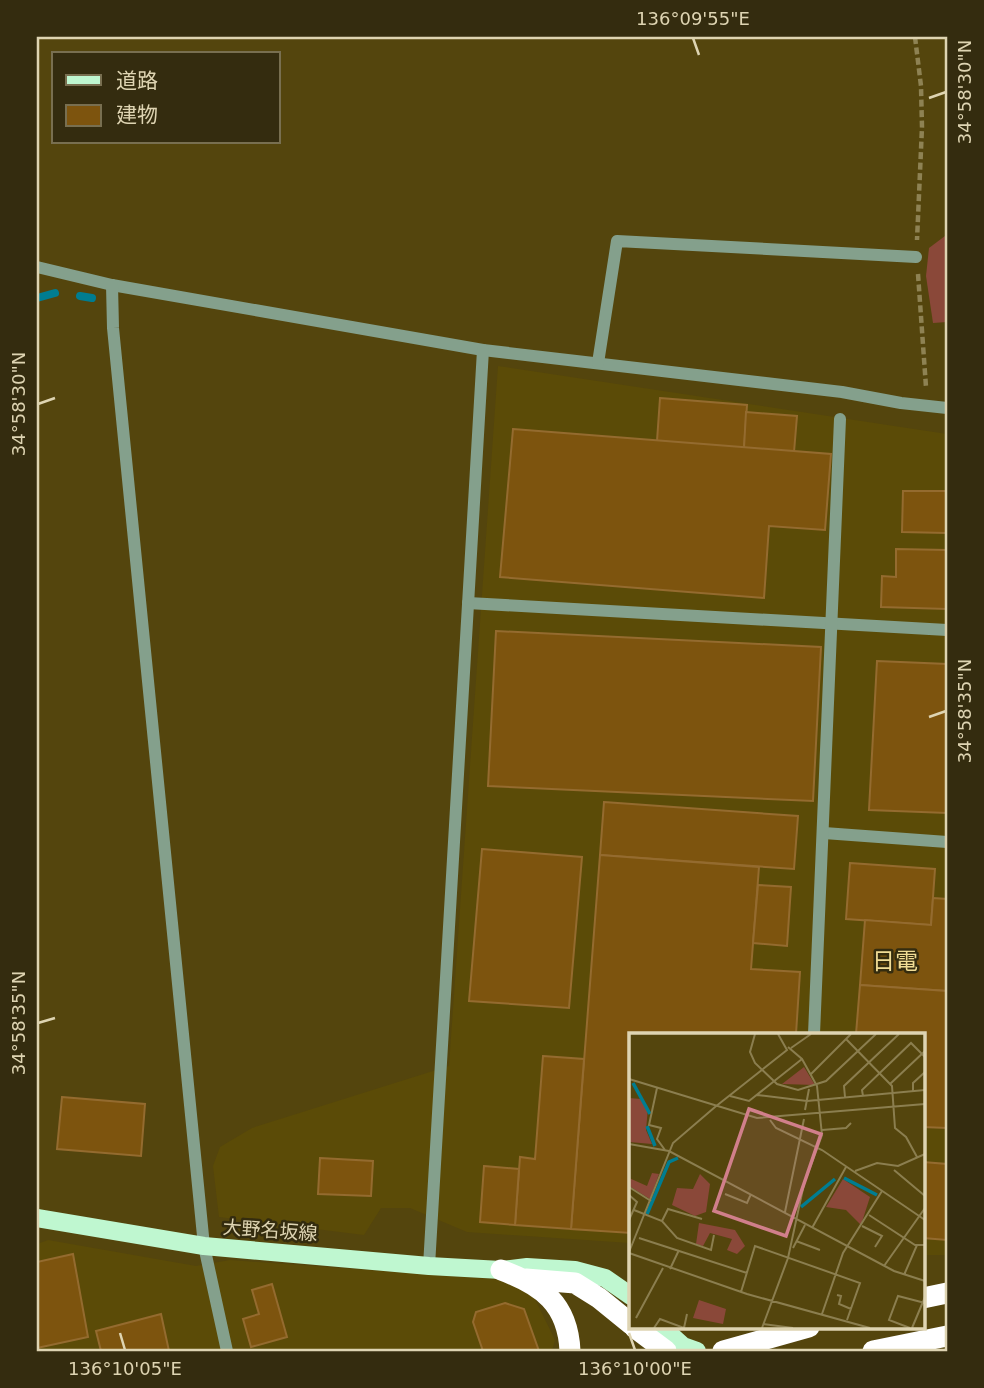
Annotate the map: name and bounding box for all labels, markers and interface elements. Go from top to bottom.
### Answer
text: 136°09'55"E [636,8,750,29]
text: 34°58'30"N [954,40,975,144]
legend [52,52,280,144]
text: 道路 [116,69,158,93]
text: 建物 [116,103,158,127]
text: 34°58'30"N [8,352,29,456]
text: 34°58'35"N [954,659,975,763]
district label: 日電 [872,948,918,974]
text: 34°58'35"N [8,971,29,1075]
inset map [629,1033,925,1328]
street label: 大野名坂線 [222,1216,318,1244]
text: 136°10'05"E [68,1358,182,1379]
text: 136°10'00"E [578,1358,692,1379]

